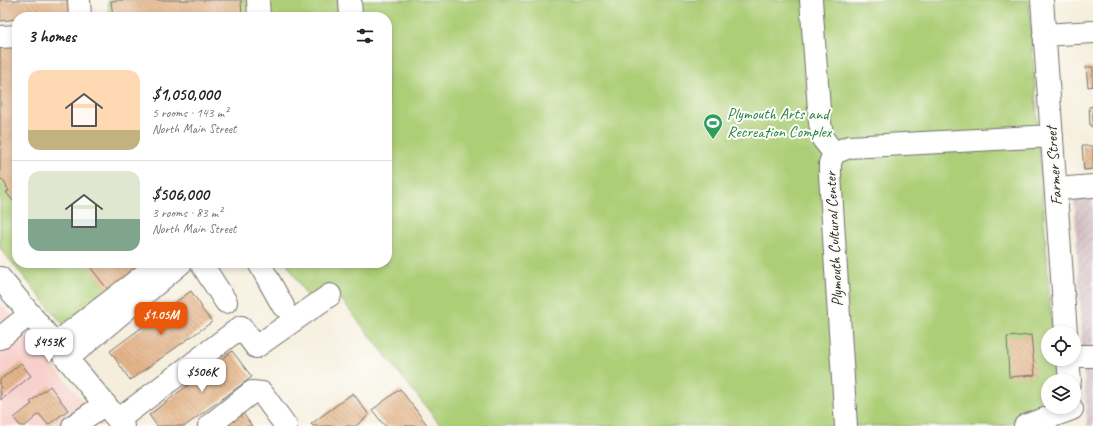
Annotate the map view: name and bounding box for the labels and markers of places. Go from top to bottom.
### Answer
place label: Plymouth Arts and Recreation Complex [727,104,833,142]
sports icon: Plymouth Arts and Recreation Complex [702,112,724,140]
pin: $1.05M [128,302,194,336]
pin: $453K [21,329,77,363]
pin: $506K [174,359,230,393]

